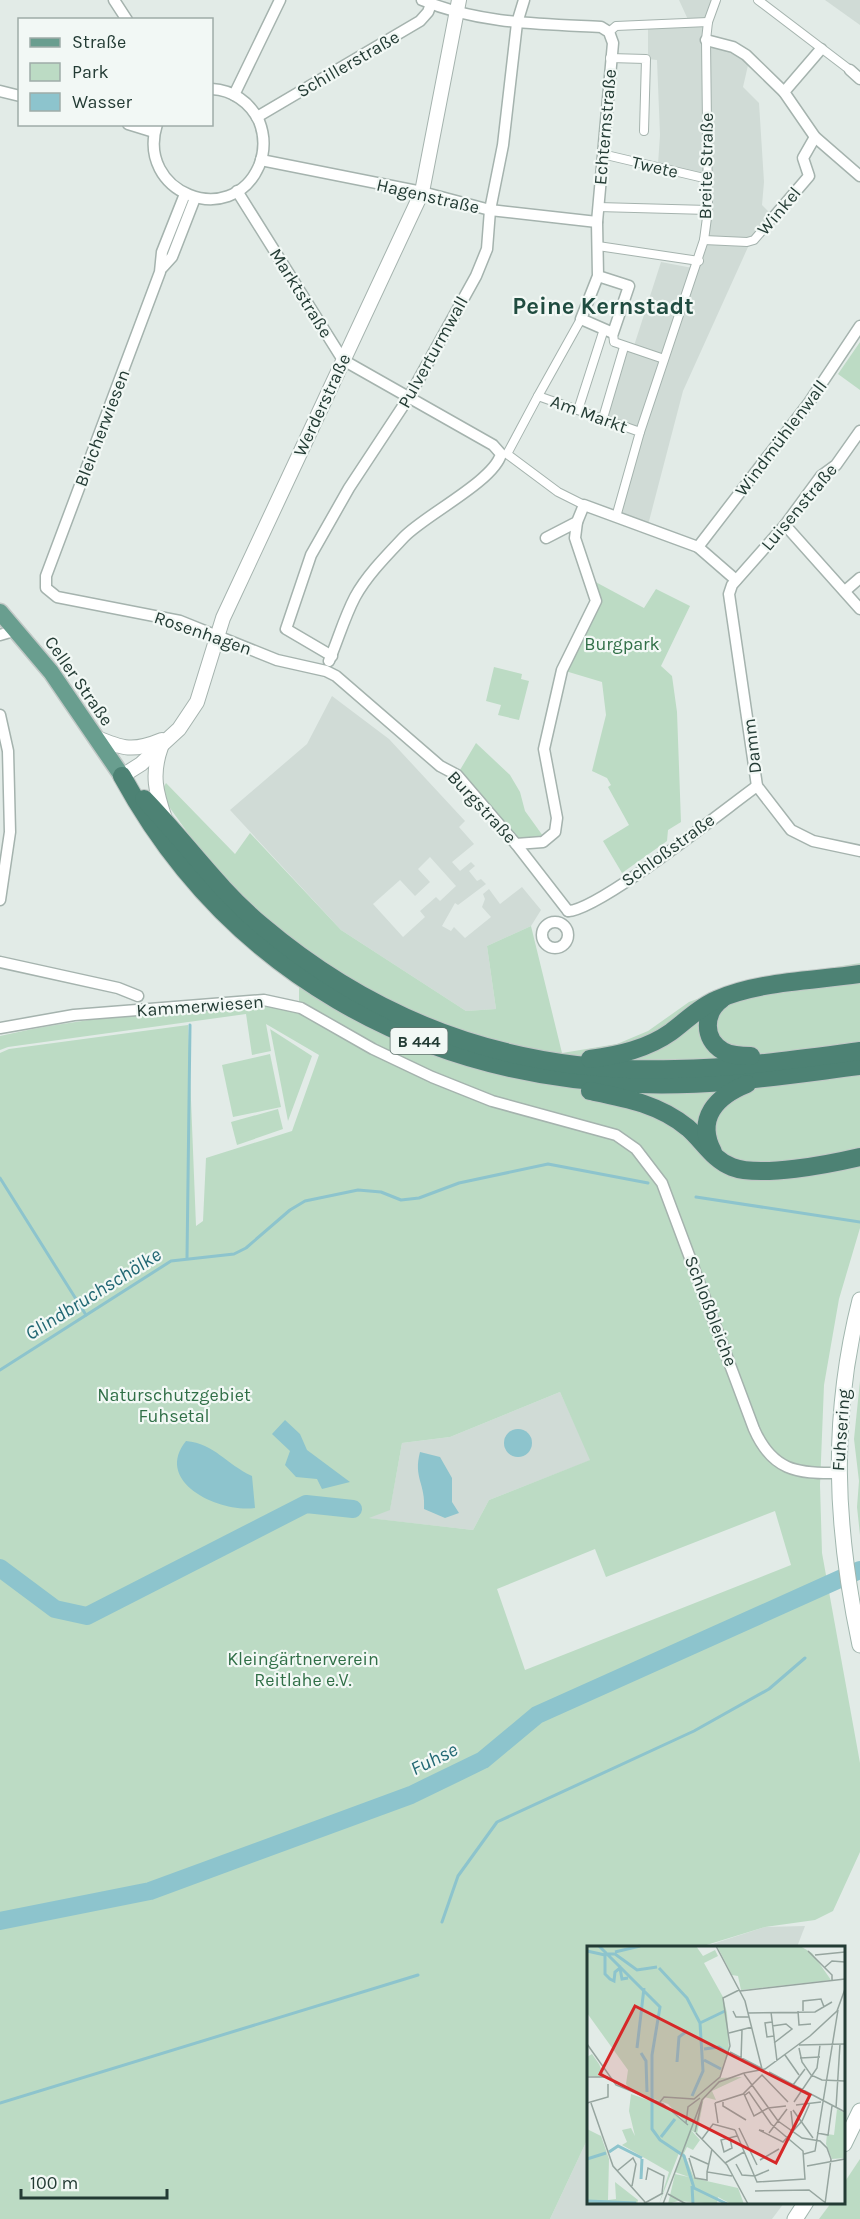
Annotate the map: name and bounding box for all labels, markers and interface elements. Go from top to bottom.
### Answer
legend [18,18,213,126]
street label: Schillerstraße [293,26,403,102]
text: Straße [72,31,126,53]
text: Park [72,61,109,83]
street label: Echternstraße [589,68,621,186]
text: Wasser [72,91,133,113]
street label: Breite Straße [694,112,718,220]
street label: Twete [630,151,680,183]
street label: Hagenstraße [374,173,482,219]
street label: Winkel [752,182,806,240]
street label: Marktstraße [265,244,337,342]
street label: Pulverturmwall [393,292,473,412]
district label: Peine Kernstadt [512,292,694,320]
street label: Werderstraße [289,350,355,460]
street label: Bleicherwiesen [70,366,134,490]
street label: Windmühlenwall [730,376,832,500]
street label: Am Markt [548,390,631,438]
street label: Luisenstraße [756,459,842,555]
street label: Rosenhagen [151,606,255,660]
street label: Celler Straße [40,632,118,730]
park label: Burgpark [584,633,660,655]
street label: Damm [738,717,766,775]
street label: Burgstraße [443,766,521,848]
street label: Schloßstraße [617,809,719,891]
street label: Kammerwiesen [136,991,264,1021]
road number: B 444 [390,1028,448,1054]
water label: Glindbruchschölke [21,1243,165,1345]
street label: Schloßbleiche [680,1253,742,1369]
park label: Naturschutzgebiet Fuhsetal [97,1384,251,1427]
street label: Fuhsering [827,1388,855,1472]
park label: Kleingärtnerverein Reitlahe e.V. [227,1648,379,1691]
water label: Fuhse [407,1738,461,1780]
inset map [587,1946,845,2204]
scale bar [21,2162,166,2200]
text: 100 m [30,2172,78,2194]

